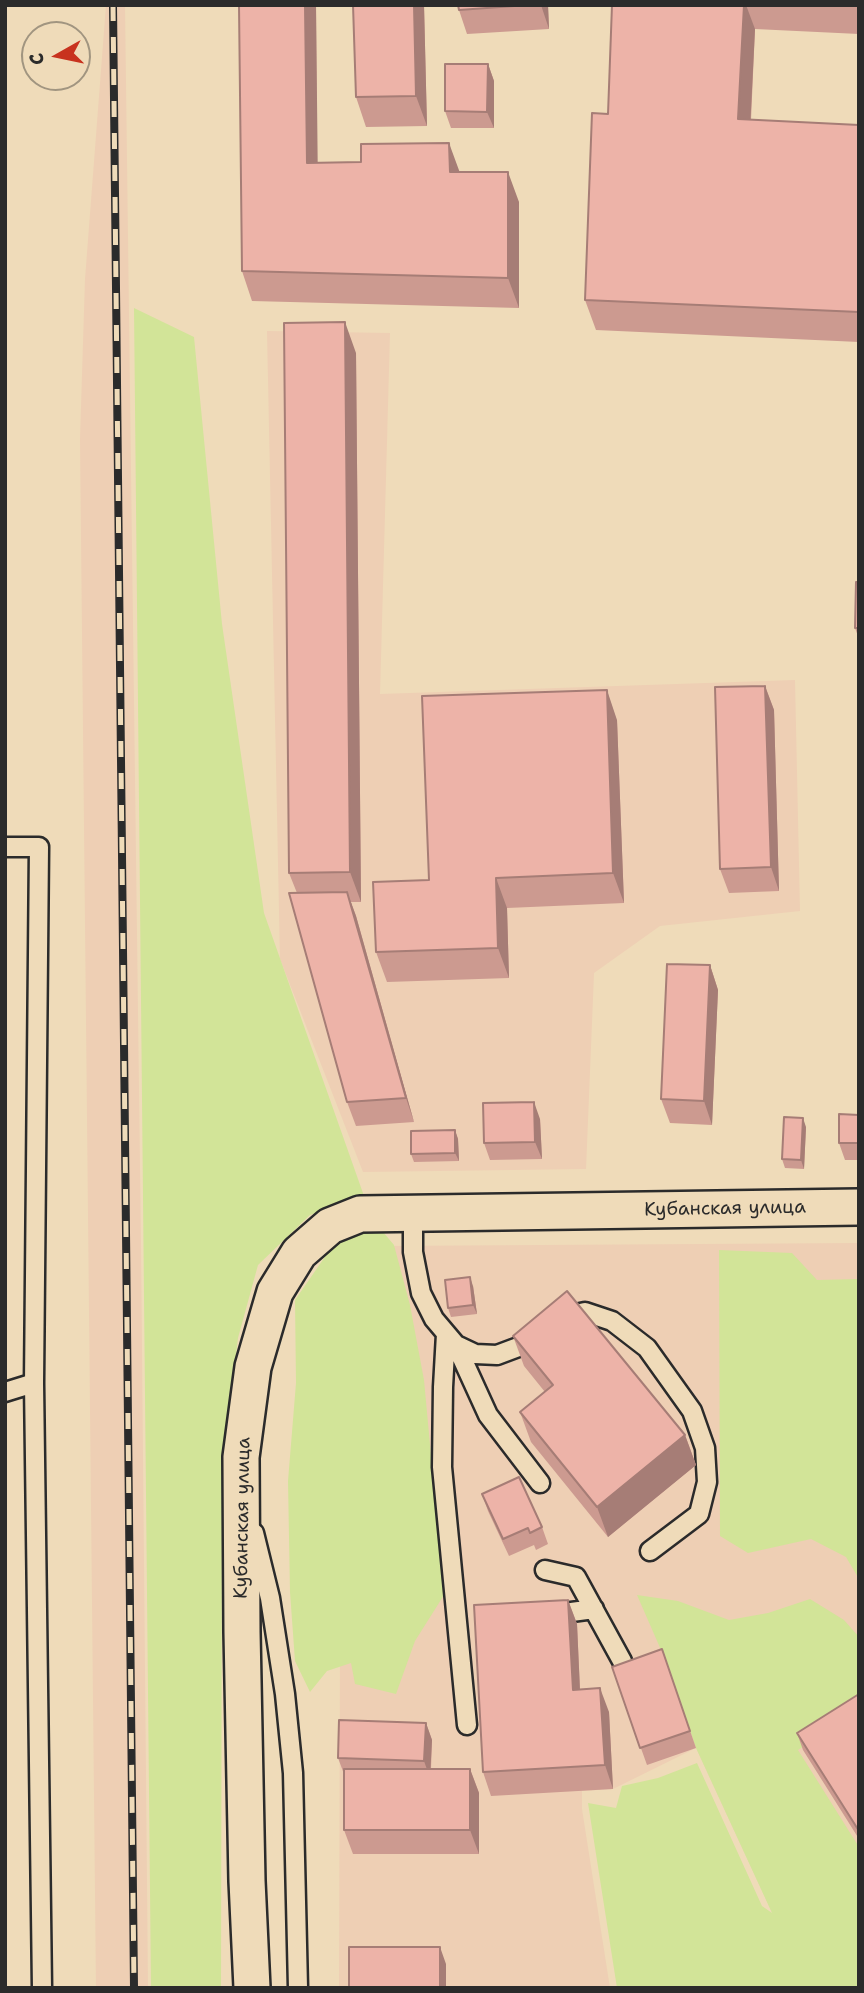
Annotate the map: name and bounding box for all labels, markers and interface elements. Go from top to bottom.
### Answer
north arrow [21,21,91,91]
text: С [23,51,50,67]
street label: Кубанская улица [644,1196,806,1222]
street label: Кубанская улица [230,1437,256,1599]

